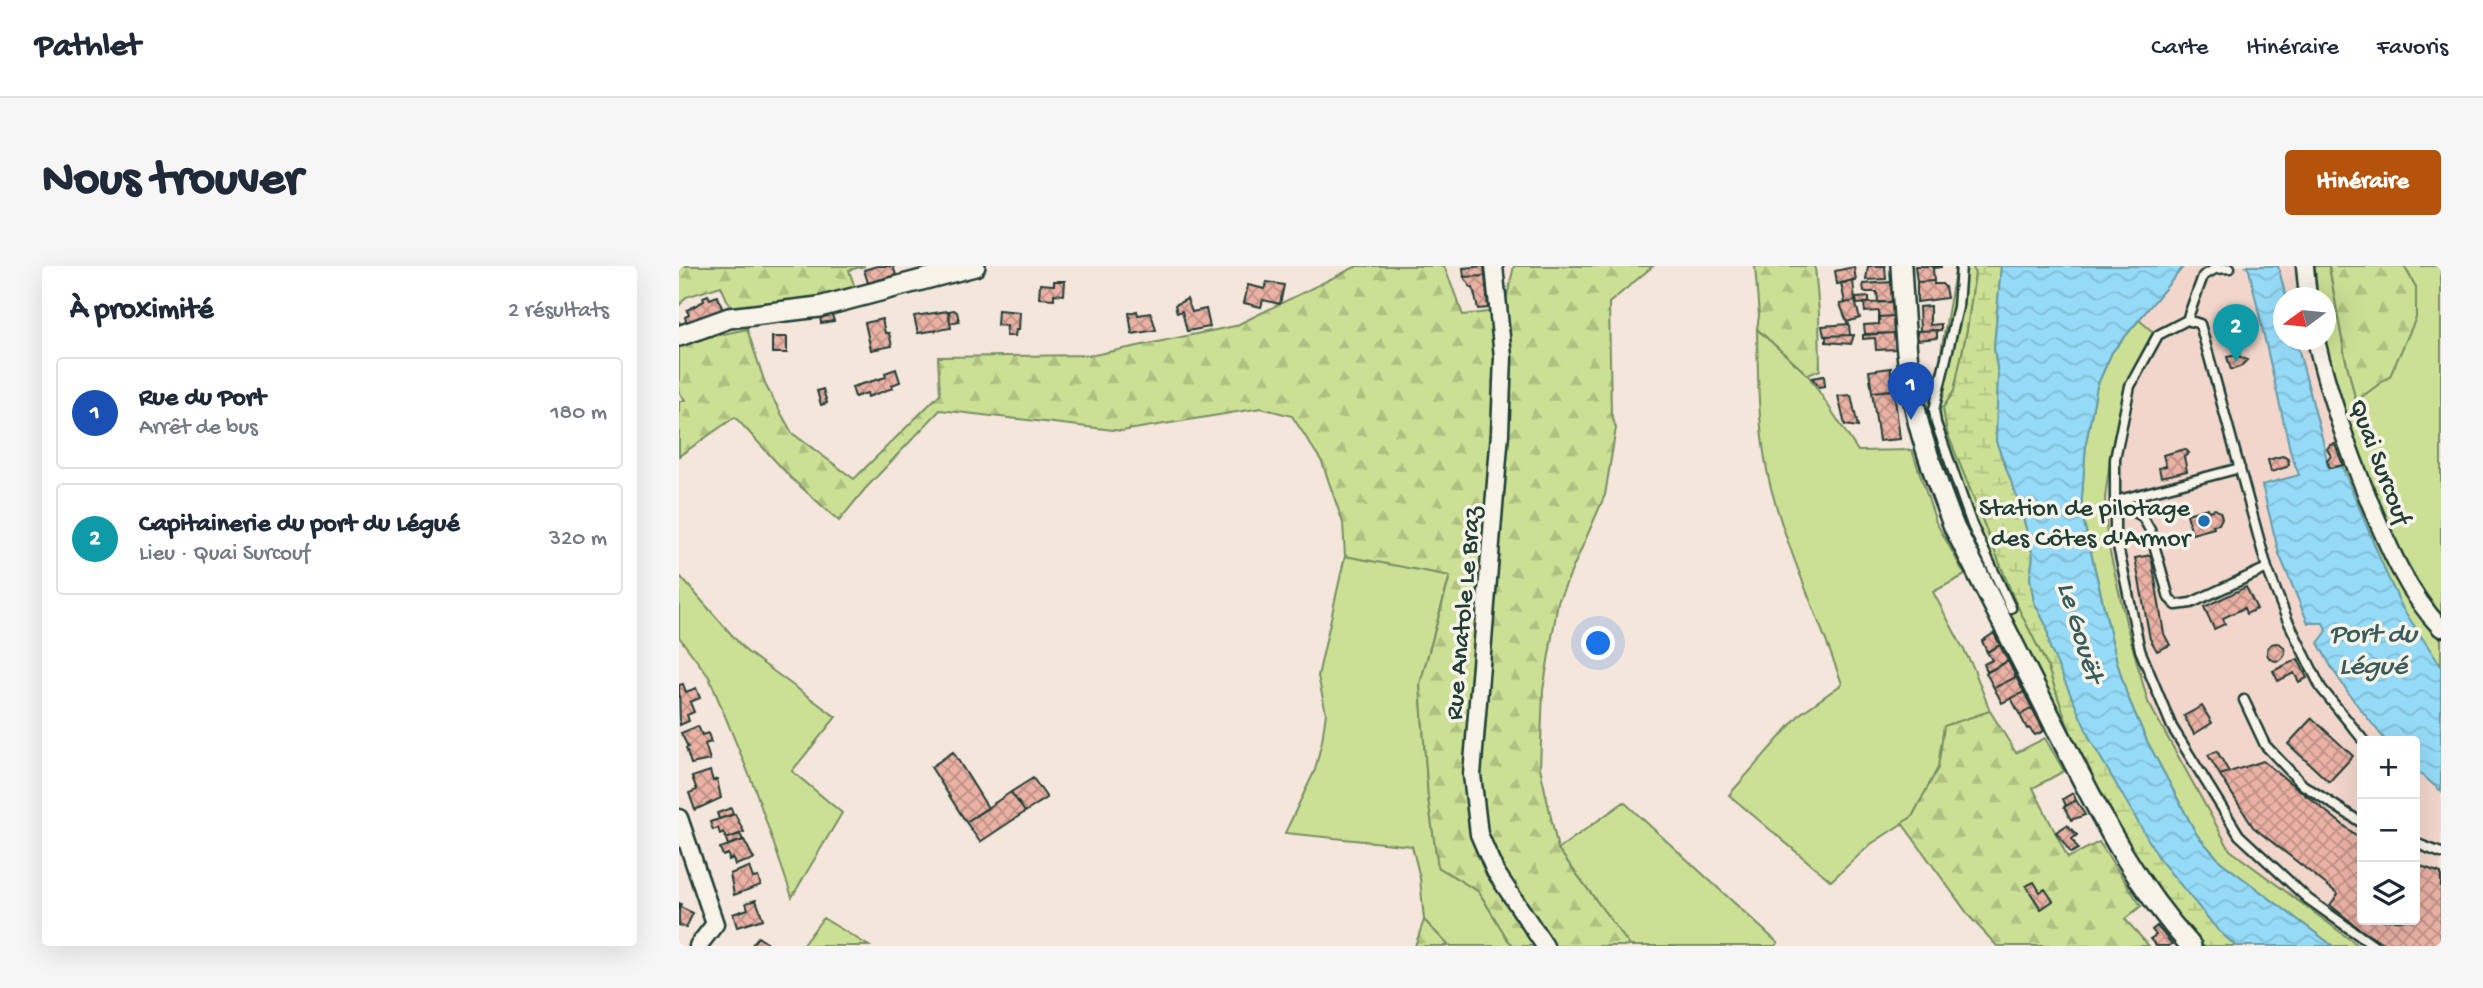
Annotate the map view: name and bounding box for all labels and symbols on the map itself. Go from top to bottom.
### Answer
north arrow [2273,287,2336,350]
pin: 2 [2213,304,2259,362]
pin: 1 [1888,362,1934,420]
street label: Quai Surcouf [2340,396,2417,532]
place label: Station de pilotage des Côtes d'Armor [1979,495,2193,556]
street label: Rue Anatole Le Braz [1441,504,1490,722]
marker: Station de pilotage des Côtes d'Armor [2196,513,2212,529]
water label: Le Gouët [2048,578,2111,691]
water label: Port du Légué [2329,619,2420,684]
your location [1581,626,1615,660]

